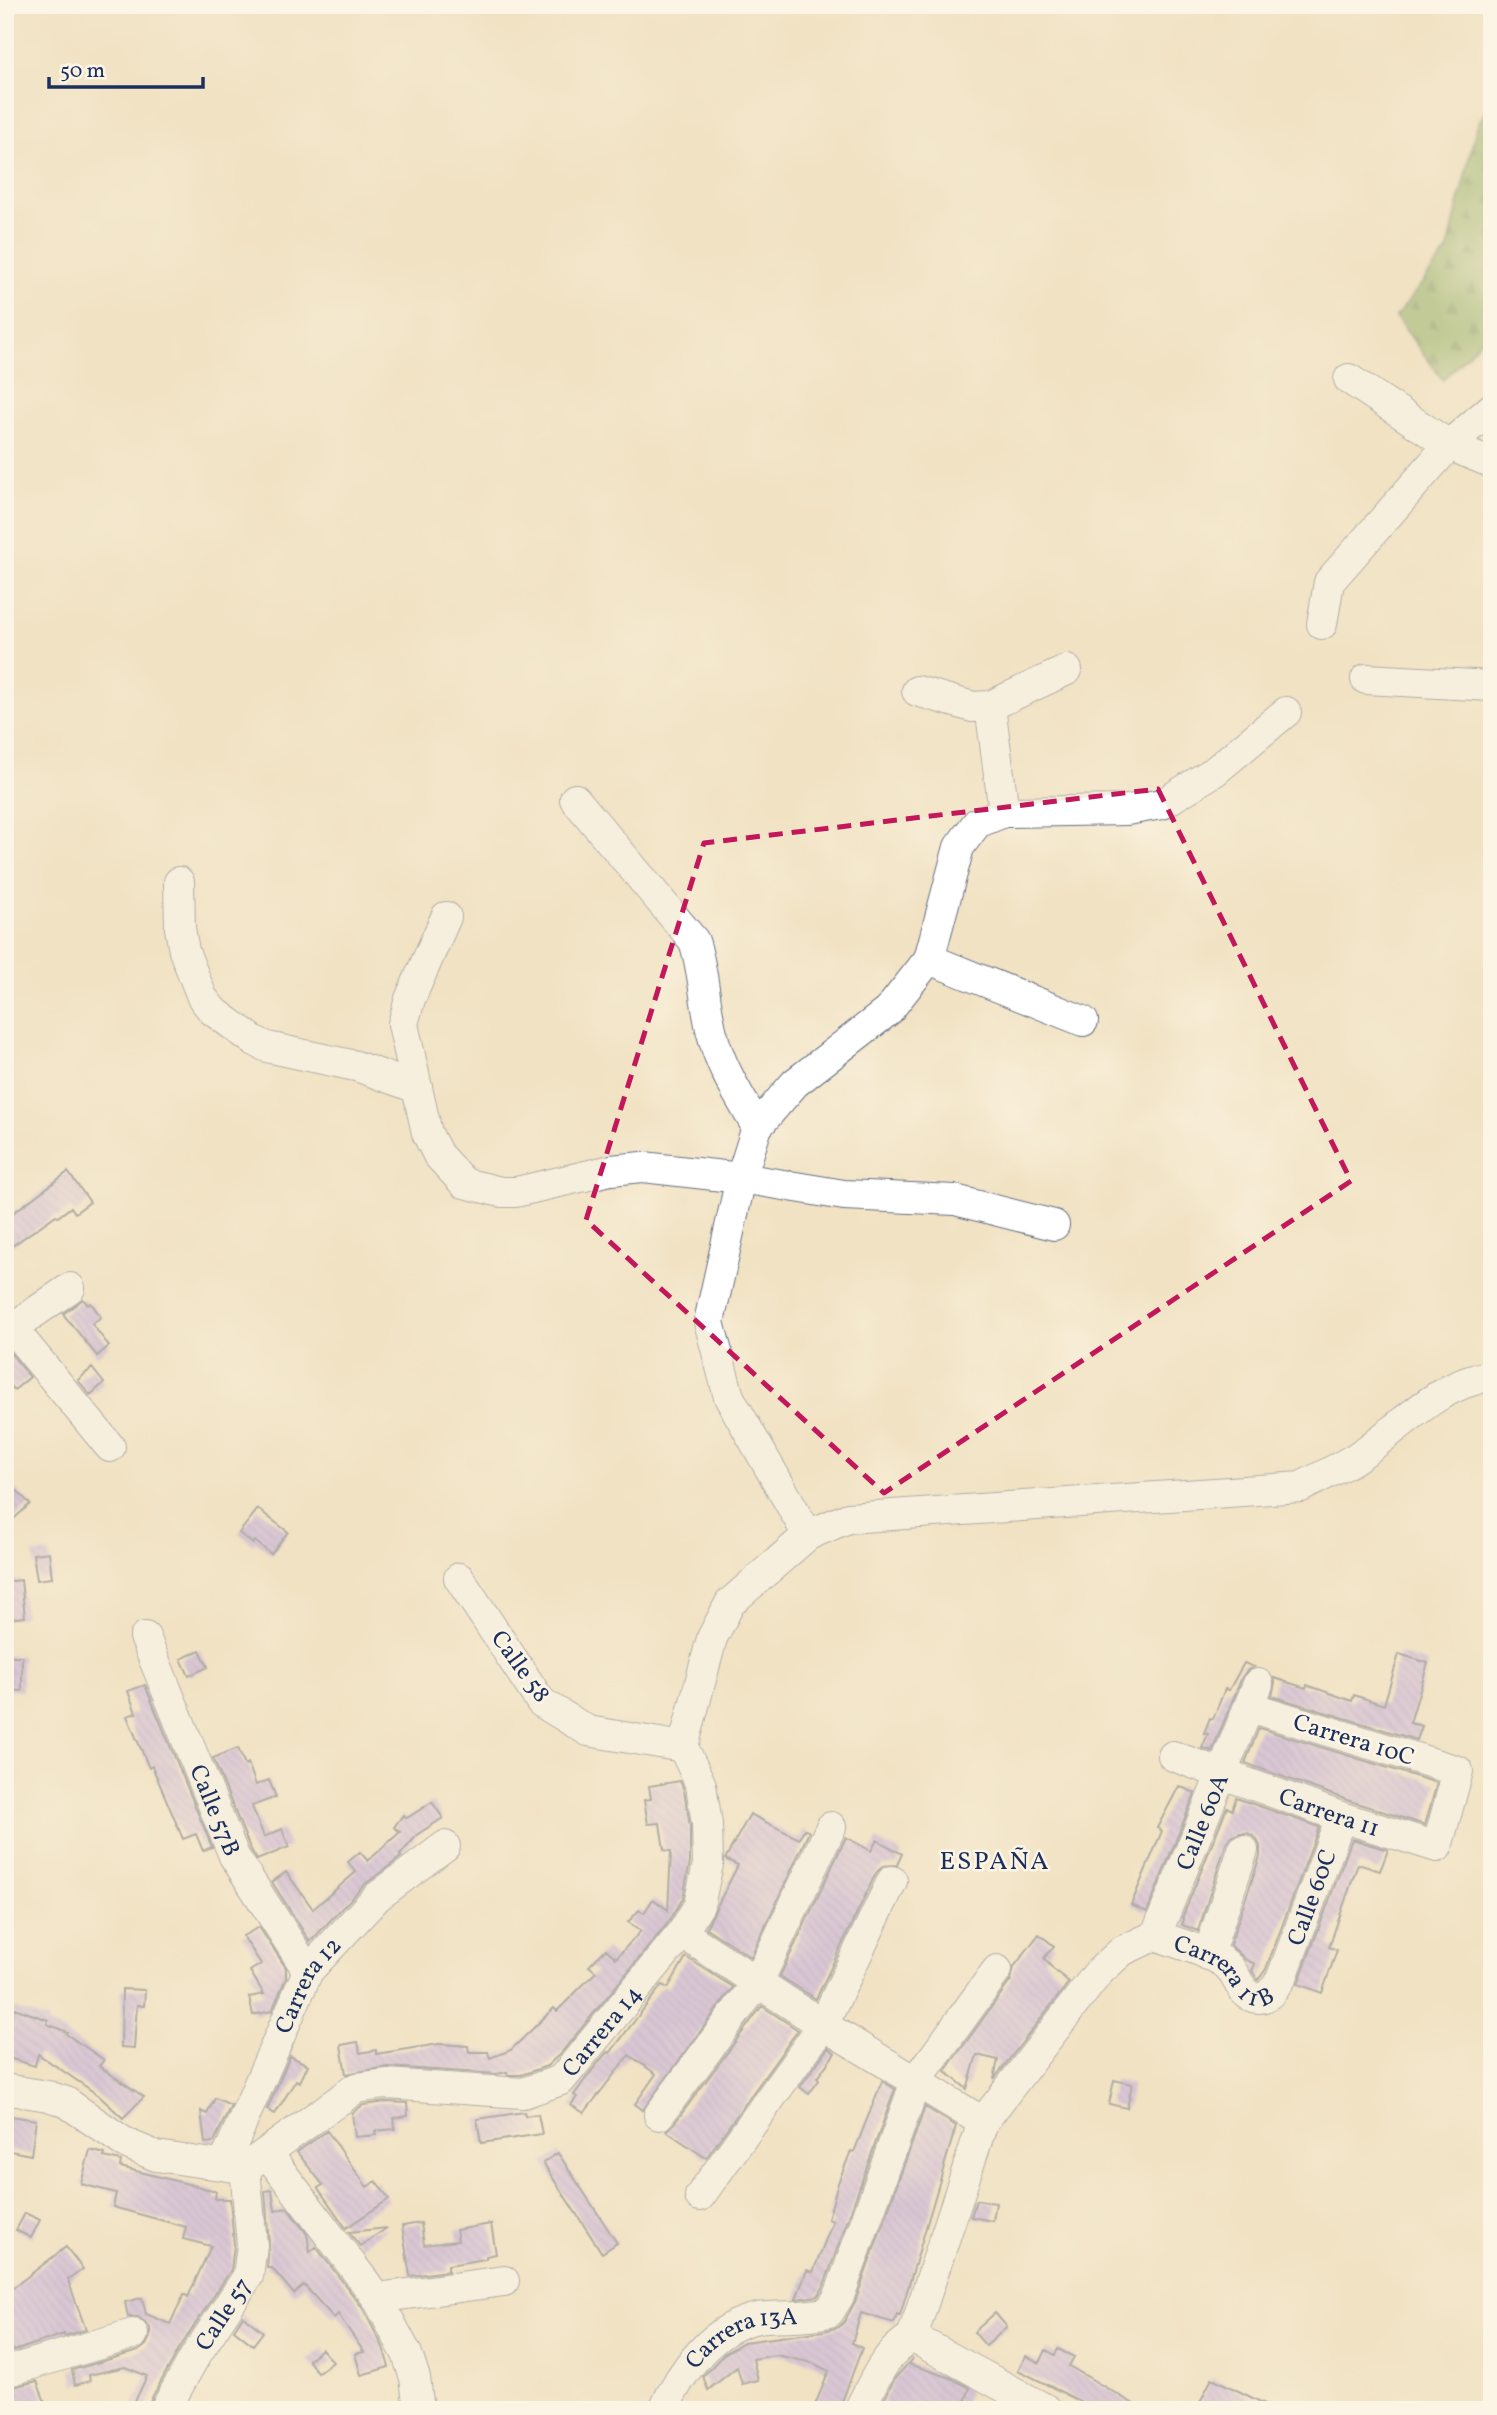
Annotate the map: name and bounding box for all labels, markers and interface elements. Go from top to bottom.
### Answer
scale bar [49,46,203,90]
text: 50 m [60,57,105,86]
street label: Calle 58 [482,1624,557,1710]
street label: Carrera 10C [1289,1706,1418,1775]
street label: Calle 57B [180,1760,247,1862]
street label: Calle 60A [1169,1769,1239,1876]
street label: Carrera 11 [1273,1781,1383,1847]
district label: ESPAÑA [939,1844,1051,1880]
street label: Calle 60C [1280,1845,1347,1951]
street label: Carrera 11B [1169,1928,1280,2017]
street label: Carrera 12 [268,1930,350,2040]
street label: Carrera 14 [555,1979,651,2085]
street label: Calle 57 [188,2272,261,2359]
street label: Carrera 13A [678,2301,798,2377]

